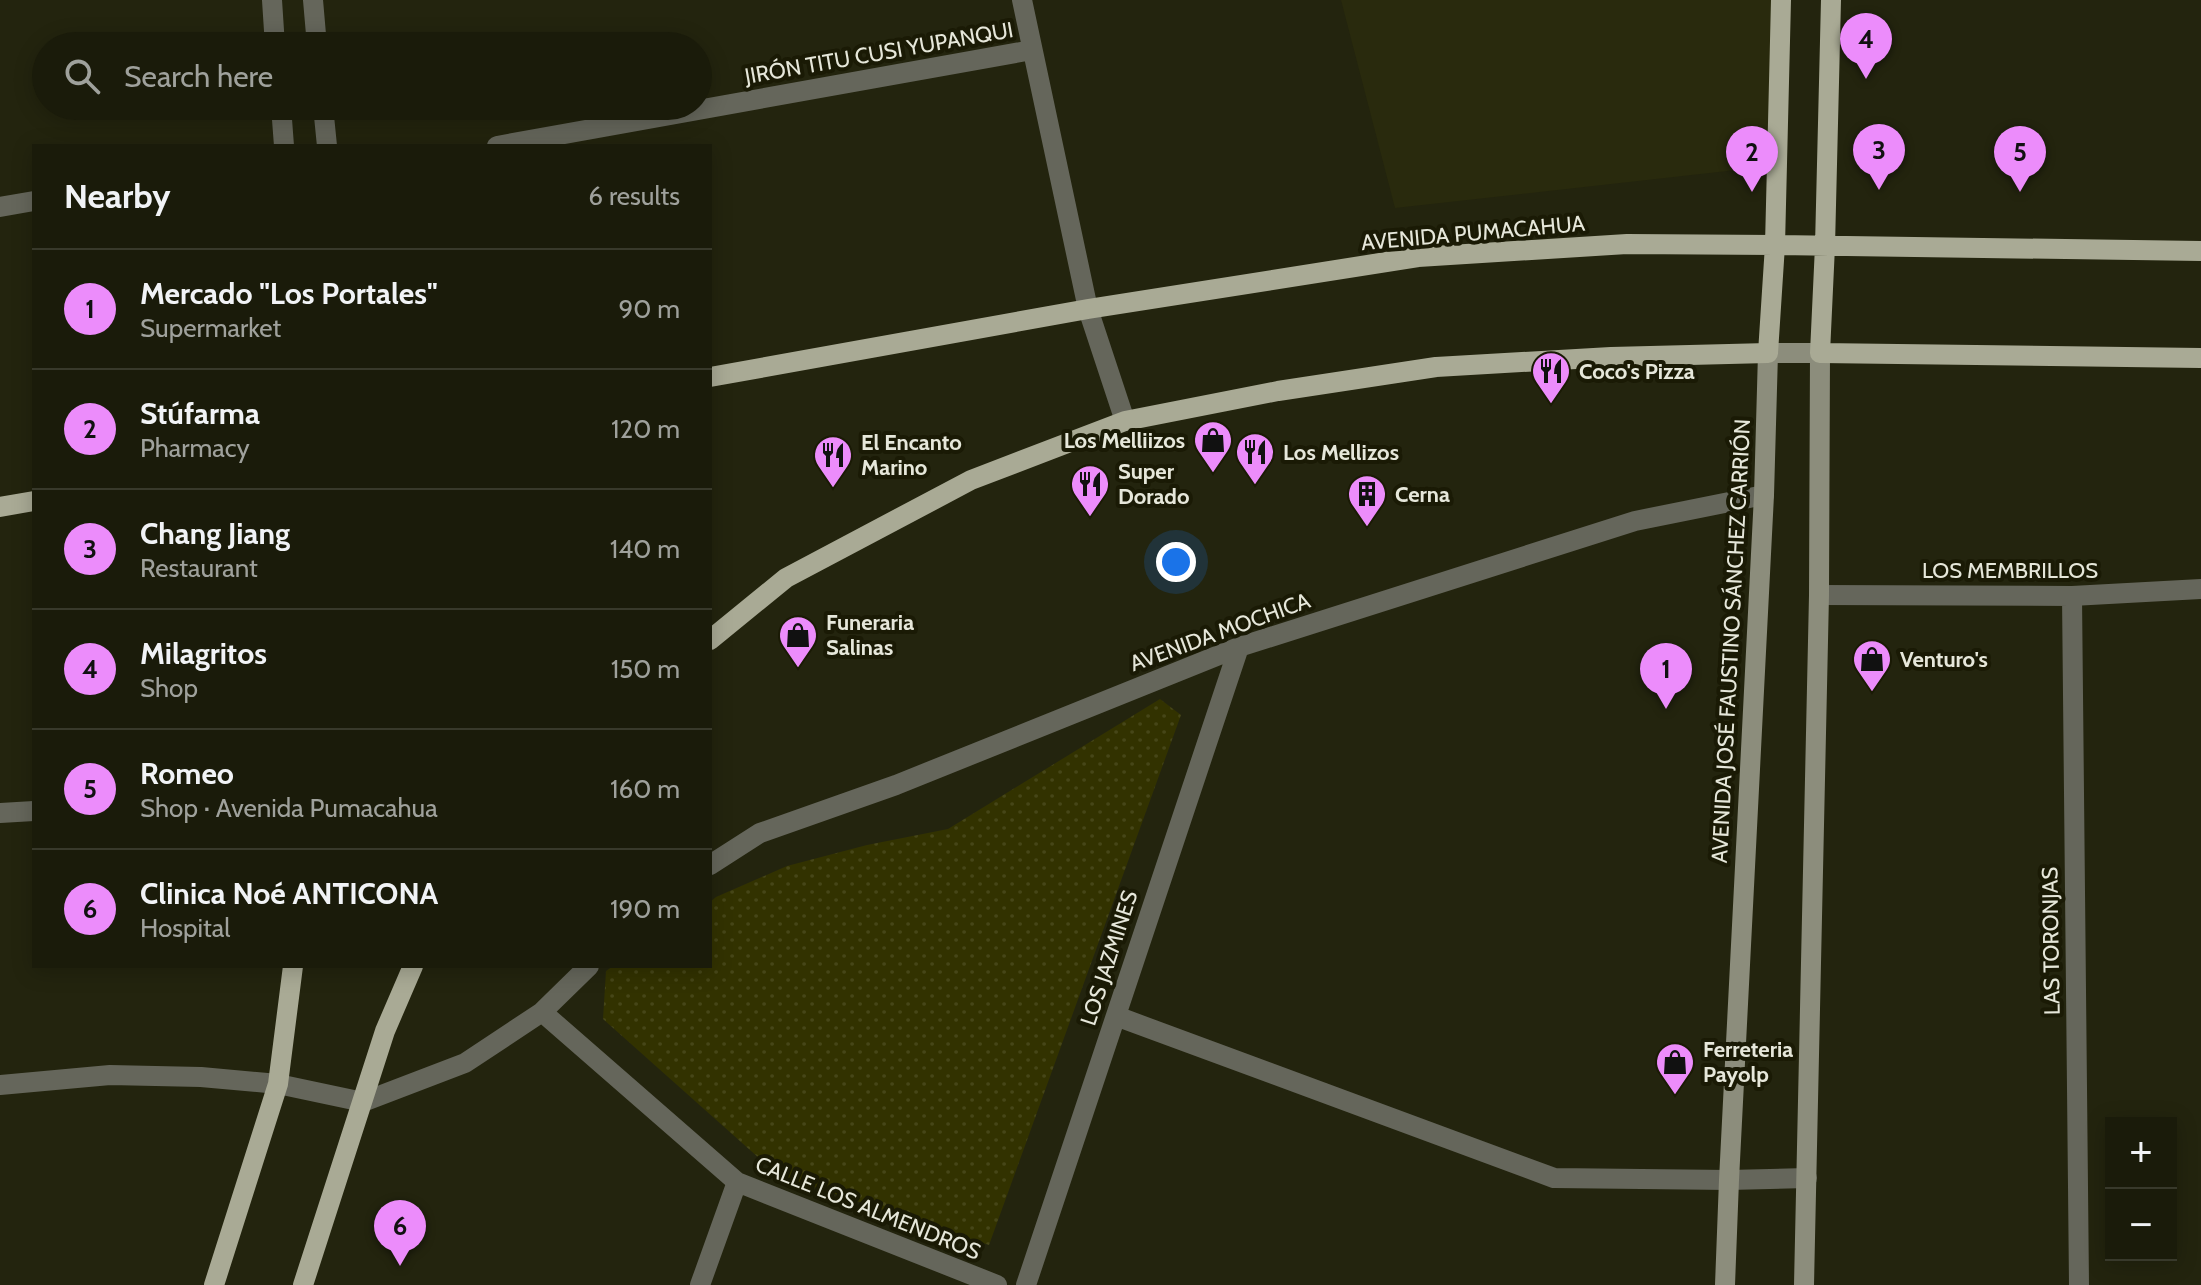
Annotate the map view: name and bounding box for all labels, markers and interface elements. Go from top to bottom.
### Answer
pin: 4 [1840,13,1892,79]
street label: JIRÓN TITU CUSI YUPANQUI [742,16,1015,90]
search box [32,32,712,120]
icon: search [60,54,104,98]
text: Search here [124,58,273,95]
pin: 3 [1853,124,1905,190]
pin: 2 [1726,126,1778,192]
pin: 5 [1994,126,2046,192]
text: Nearby [64,175,171,217]
text: 6 results [588,180,680,212]
street label: AVENIDA PUMACAHUA [1360,210,1587,256]
text: Mercado "Los Portales" [140,275,438,312]
text: 1 [85,293,95,325]
text: 90 m [618,293,680,325]
text: Supermarket [140,312,281,344]
restaurant icon: Coco's Pizza [1530,350,1572,405]
place label: Coco's Pizza [1579,358,1695,385]
text: Stúfarma [140,395,260,432]
text: 2 [83,413,97,445]
text: 120 m [611,413,680,445]
street label: AVENIDA JOSÉ FAUSTINO SÁNCHEZ CARRIÓN [1706,418,1756,864]
shop icon: Los Melliizos [1192,419,1234,474]
place label: Los Melliizos [1064,427,1185,454]
place label: El Encanto Marino [861,429,962,481]
restaurant icon: Los Mellizos [1234,431,1276,486]
text: Pharmacy [140,432,250,464]
restaurant icon: El Encanto Marino [812,434,854,489]
place label: Los Mellizos [1283,439,1399,466]
place label: Super Dorado [1118,458,1189,510]
restaurant icon: Super Dorado [1069,463,1111,518]
building icon: Cerna [1346,473,1388,528]
place label: Cerna [1395,481,1450,508]
text: Chang Jiang [140,515,290,552]
text: 3 [83,533,97,565]
text: 140 m [610,533,680,565]
your location [1156,542,1196,582]
text: Restaurant [140,552,258,584]
street label: LOS MEMBRILLOS [1922,557,2098,584]
street label: AVENIDA MOCHICA [1126,587,1314,677]
place label: Funeraria Salinas [826,609,914,661]
shop icon: Funeraria Salinas [777,614,819,669]
text: Milagritos [140,635,267,672]
shop icon: Venturo's [1851,638,1893,693]
pin: 1 [1640,643,1692,709]
place label: Venturo's [1900,646,1988,673]
text: 4 [82,653,98,685]
text: 150 m [611,653,680,685]
text: Shop [140,672,198,704]
text: Romeo [140,755,234,792]
text: 5 [83,773,97,805]
text: 160 m [610,773,680,805]
text: Shop · Avenida Pumacahua [140,792,438,824]
street label: LAS TORONJAS [2036,867,2066,1015]
text: Clinica Noé ANTICONA [140,875,438,912]
street label: LOS JAZMINES [1074,887,1144,1029]
text: 6 [83,893,97,925]
text: 190 m [610,893,680,925]
text: Hospital [140,912,230,944]
place label: Ferreteria Payolp [1703,1036,1793,1088]
shop icon: Ferreteria Payolp [1654,1041,1696,1096]
map controls [2105,1117,2177,1261]
button: + [2105,1117,2177,1189]
street label: CALLE LOS ALMENDROS [751,1150,985,1266]
button: − [2105,1189,2177,1261]
pin: 6 [374,1200,426,1266]

